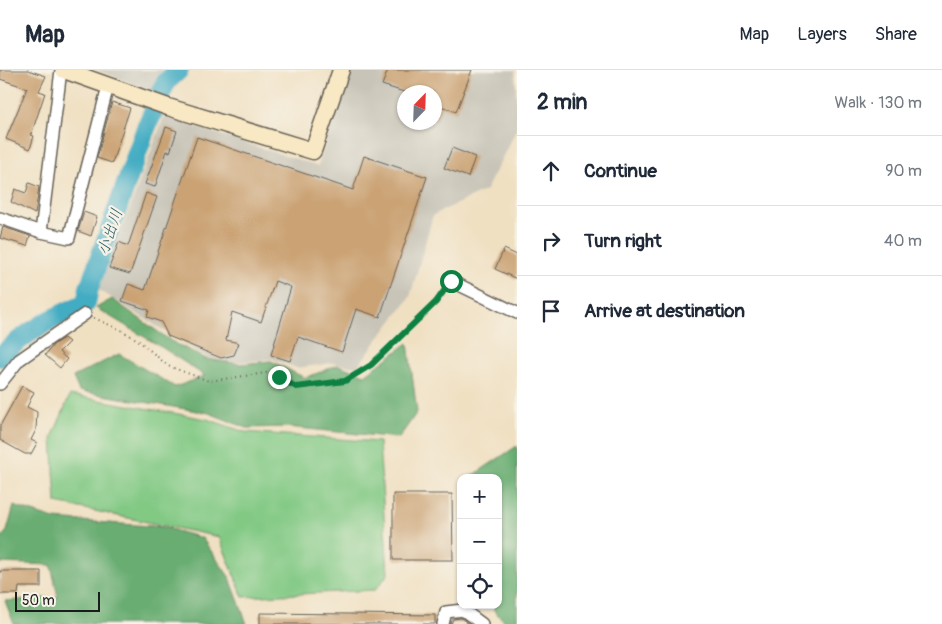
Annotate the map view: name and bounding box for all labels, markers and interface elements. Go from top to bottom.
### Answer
text: Map [25,20,65,49]
text: Map [740,23,769,46]
text: Layers [797,23,847,46]
text: Share [875,23,917,46]
north arrow [397,85,442,130]
text: 2 min [537,89,587,116]
text: Walk · 130 m [835,93,922,113]
icon: ahead [537,157,565,185]
text: Continue [584,159,657,183]
text: 90 m [885,161,922,181]
water label: 小出川 [93,206,127,258]
icon: right [537,227,565,255]
text: Turn right [584,229,662,253]
text: 40 m [884,231,922,251]
route start [440,270,463,293]
icon: arrive [537,297,565,325]
text: Arrive at destination [584,299,745,323]
route end [268,366,291,389]
map controls [457,474,502,609]
button: + [457,474,502,519]
button: − [457,519,502,564]
button: locate [457,564,502,609]
scale bar [15,589,100,612]
text: 50 m [22,592,55,609]

